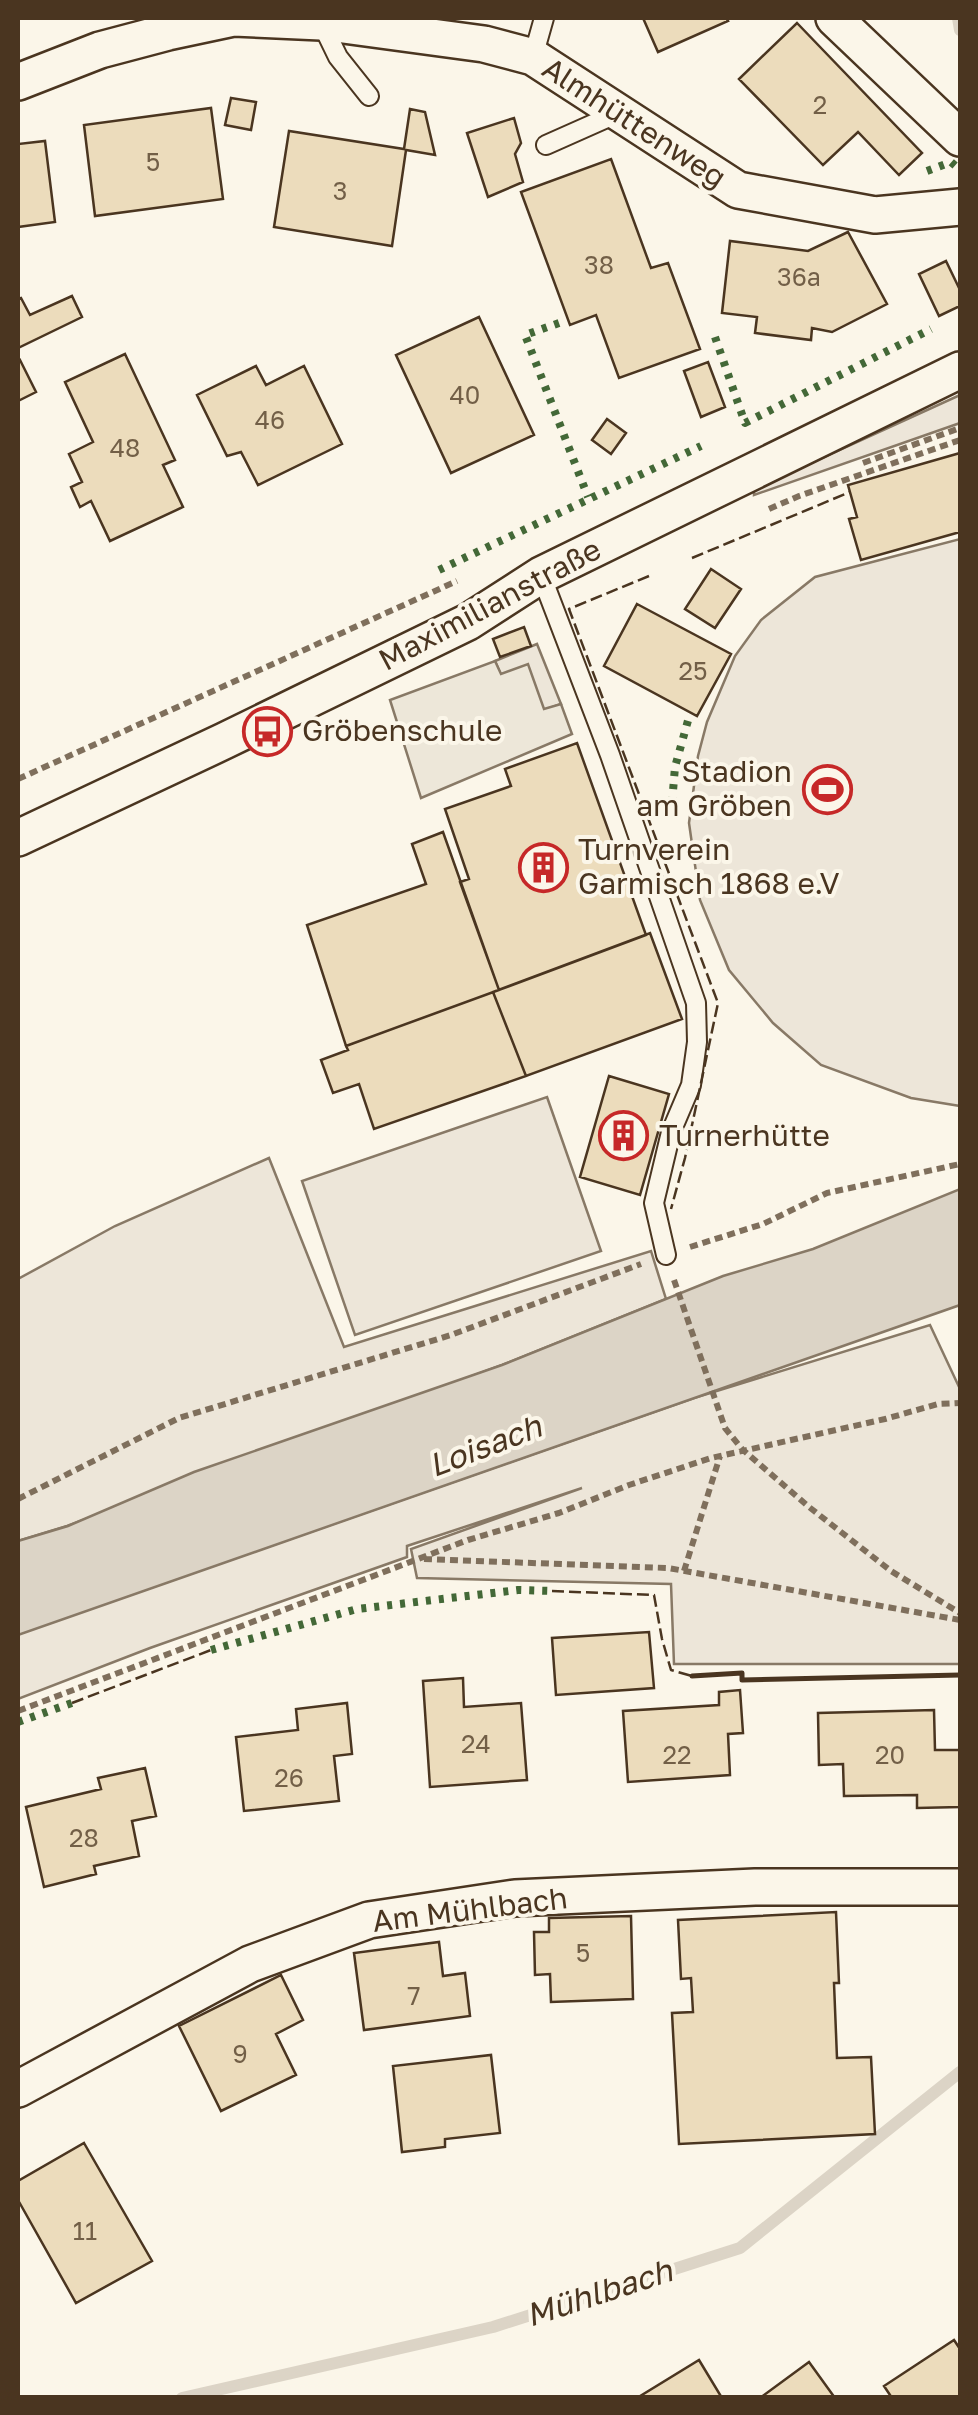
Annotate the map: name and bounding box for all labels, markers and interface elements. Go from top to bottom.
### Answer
street label: Almhüttenweg [536,50,733,195]
house number: 2 [813,89,827,120]
house number: 5 [146,146,160,177]
house number: 3 [333,175,347,206]
house number: 38 [584,249,614,280]
house number: 36a [777,261,821,292]
house number: 40 [450,379,480,410]
house number: 46 [255,404,285,435]
house number: 48 [110,432,140,463]
street label: Maximilianstraße [372,530,607,678]
house number: 25 [678,655,708,686]
bus stop icon: Gröbenschule [241,705,293,757]
place label: Gröbenschule [302,712,502,748]
place label: Stadion am Gröben [636,753,792,823]
sports icon: Stadion am Gröben [801,763,853,815]
place label: Turnverein Garmisch 1868 e.V [578,831,840,901]
building icon: Turnverein Garmisch 1868 e.V [517,841,569,893]
building icon: Turnerhütte [598,1110,650,1162]
place label: Turnerhütte [659,1117,830,1153]
water label: Loisach [423,1406,548,1484]
house number: 24 [461,1728,491,1759]
house number: 22 [662,1739,692,1770]
house number: 20 [875,1739,905,1770]
house number: 26 [274,1762,304,1793]
house number: 28 [69,1822,99,1853]
street label: Am Mühlbach [370,1879,570,1939]
house number: 5 [576,1937,590,1968]
house number: 7 [407,1980,421,2011]
house number: 9 [232,2038,248,2069]
house number: 11 [73,2215,97,2246]
water label: Mühlbach [521,2250,678,2334]

